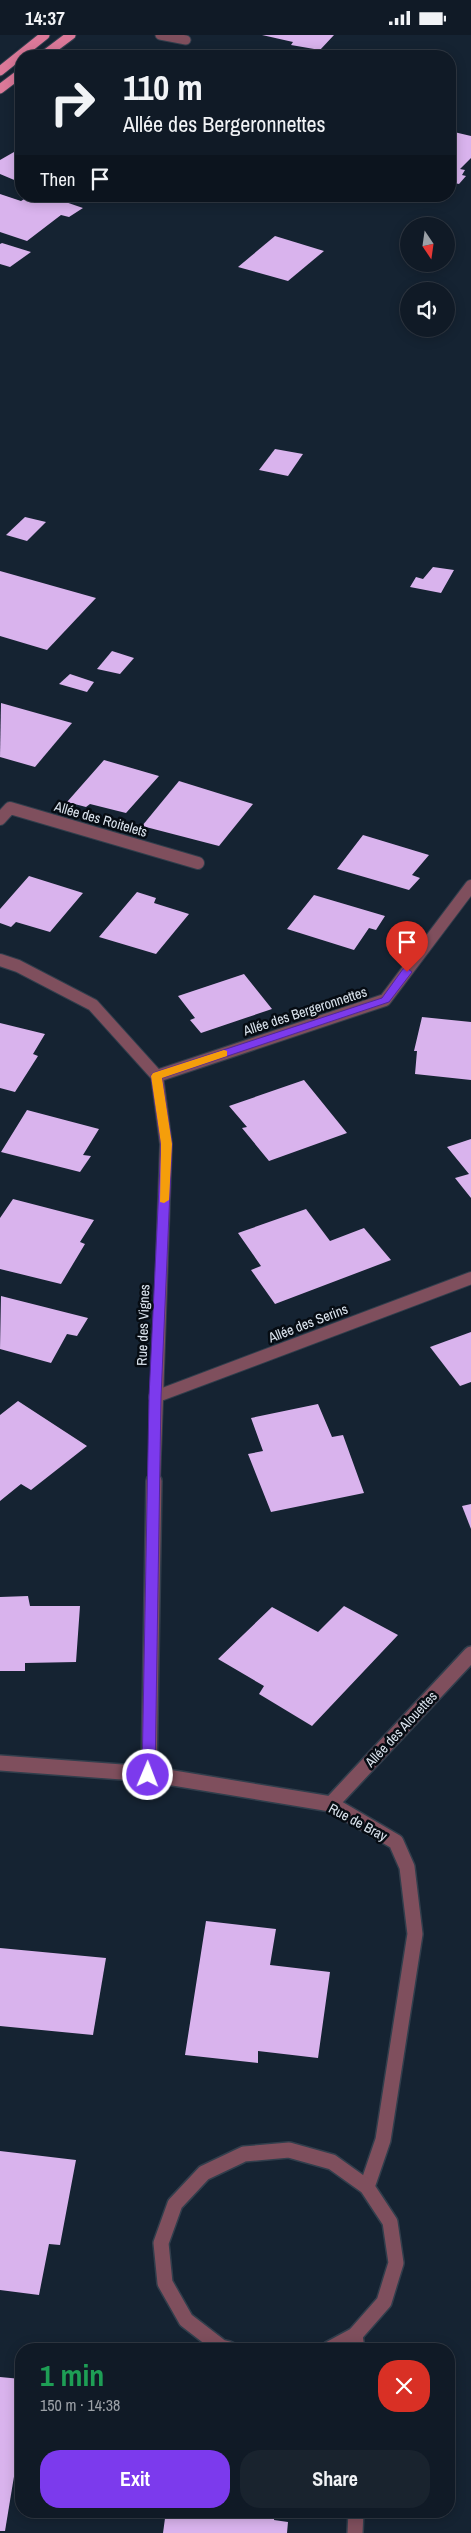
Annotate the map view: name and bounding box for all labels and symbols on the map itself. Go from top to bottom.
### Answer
north arrow [400,217,455,273]
street label: Allée des Roitelets [52,797,150,841]
pin [386,921,428,972]
street label: Allée des Bergeronnettes [240,982,369,1040]
street label: Rue des Vignes [133,1284,153,1366]
street label: Allée des Serins [265,1300,350,1347]
street label: Allée des Alouettes [360,1687,441,1772]
position arrow [121,1748,173,1800]
street label: Rue de Bray [326,1799,391,1845]

